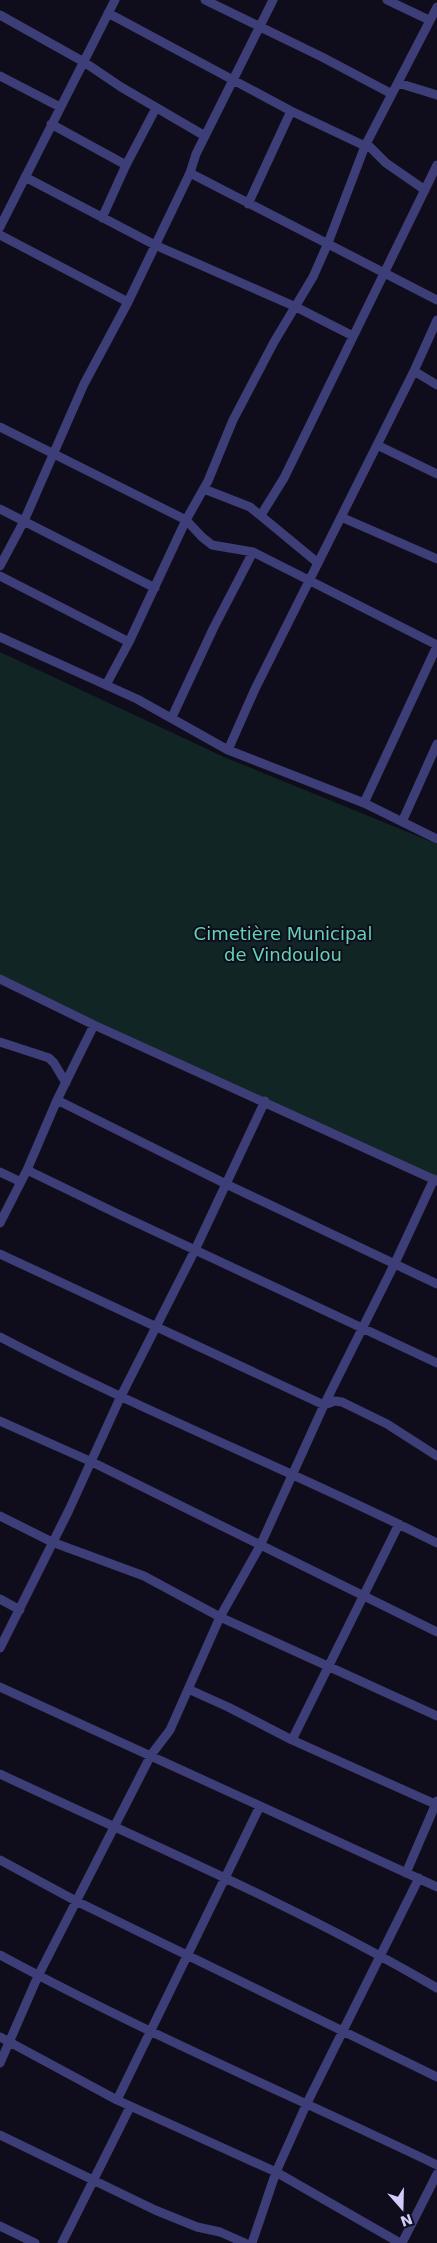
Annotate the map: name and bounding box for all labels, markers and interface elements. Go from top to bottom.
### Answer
park label: Cimetière Municipal de Vindoulou [194,923,372,965]
north arrow [377,2183,427,2233]
text: N [398,2211,415,2230]

